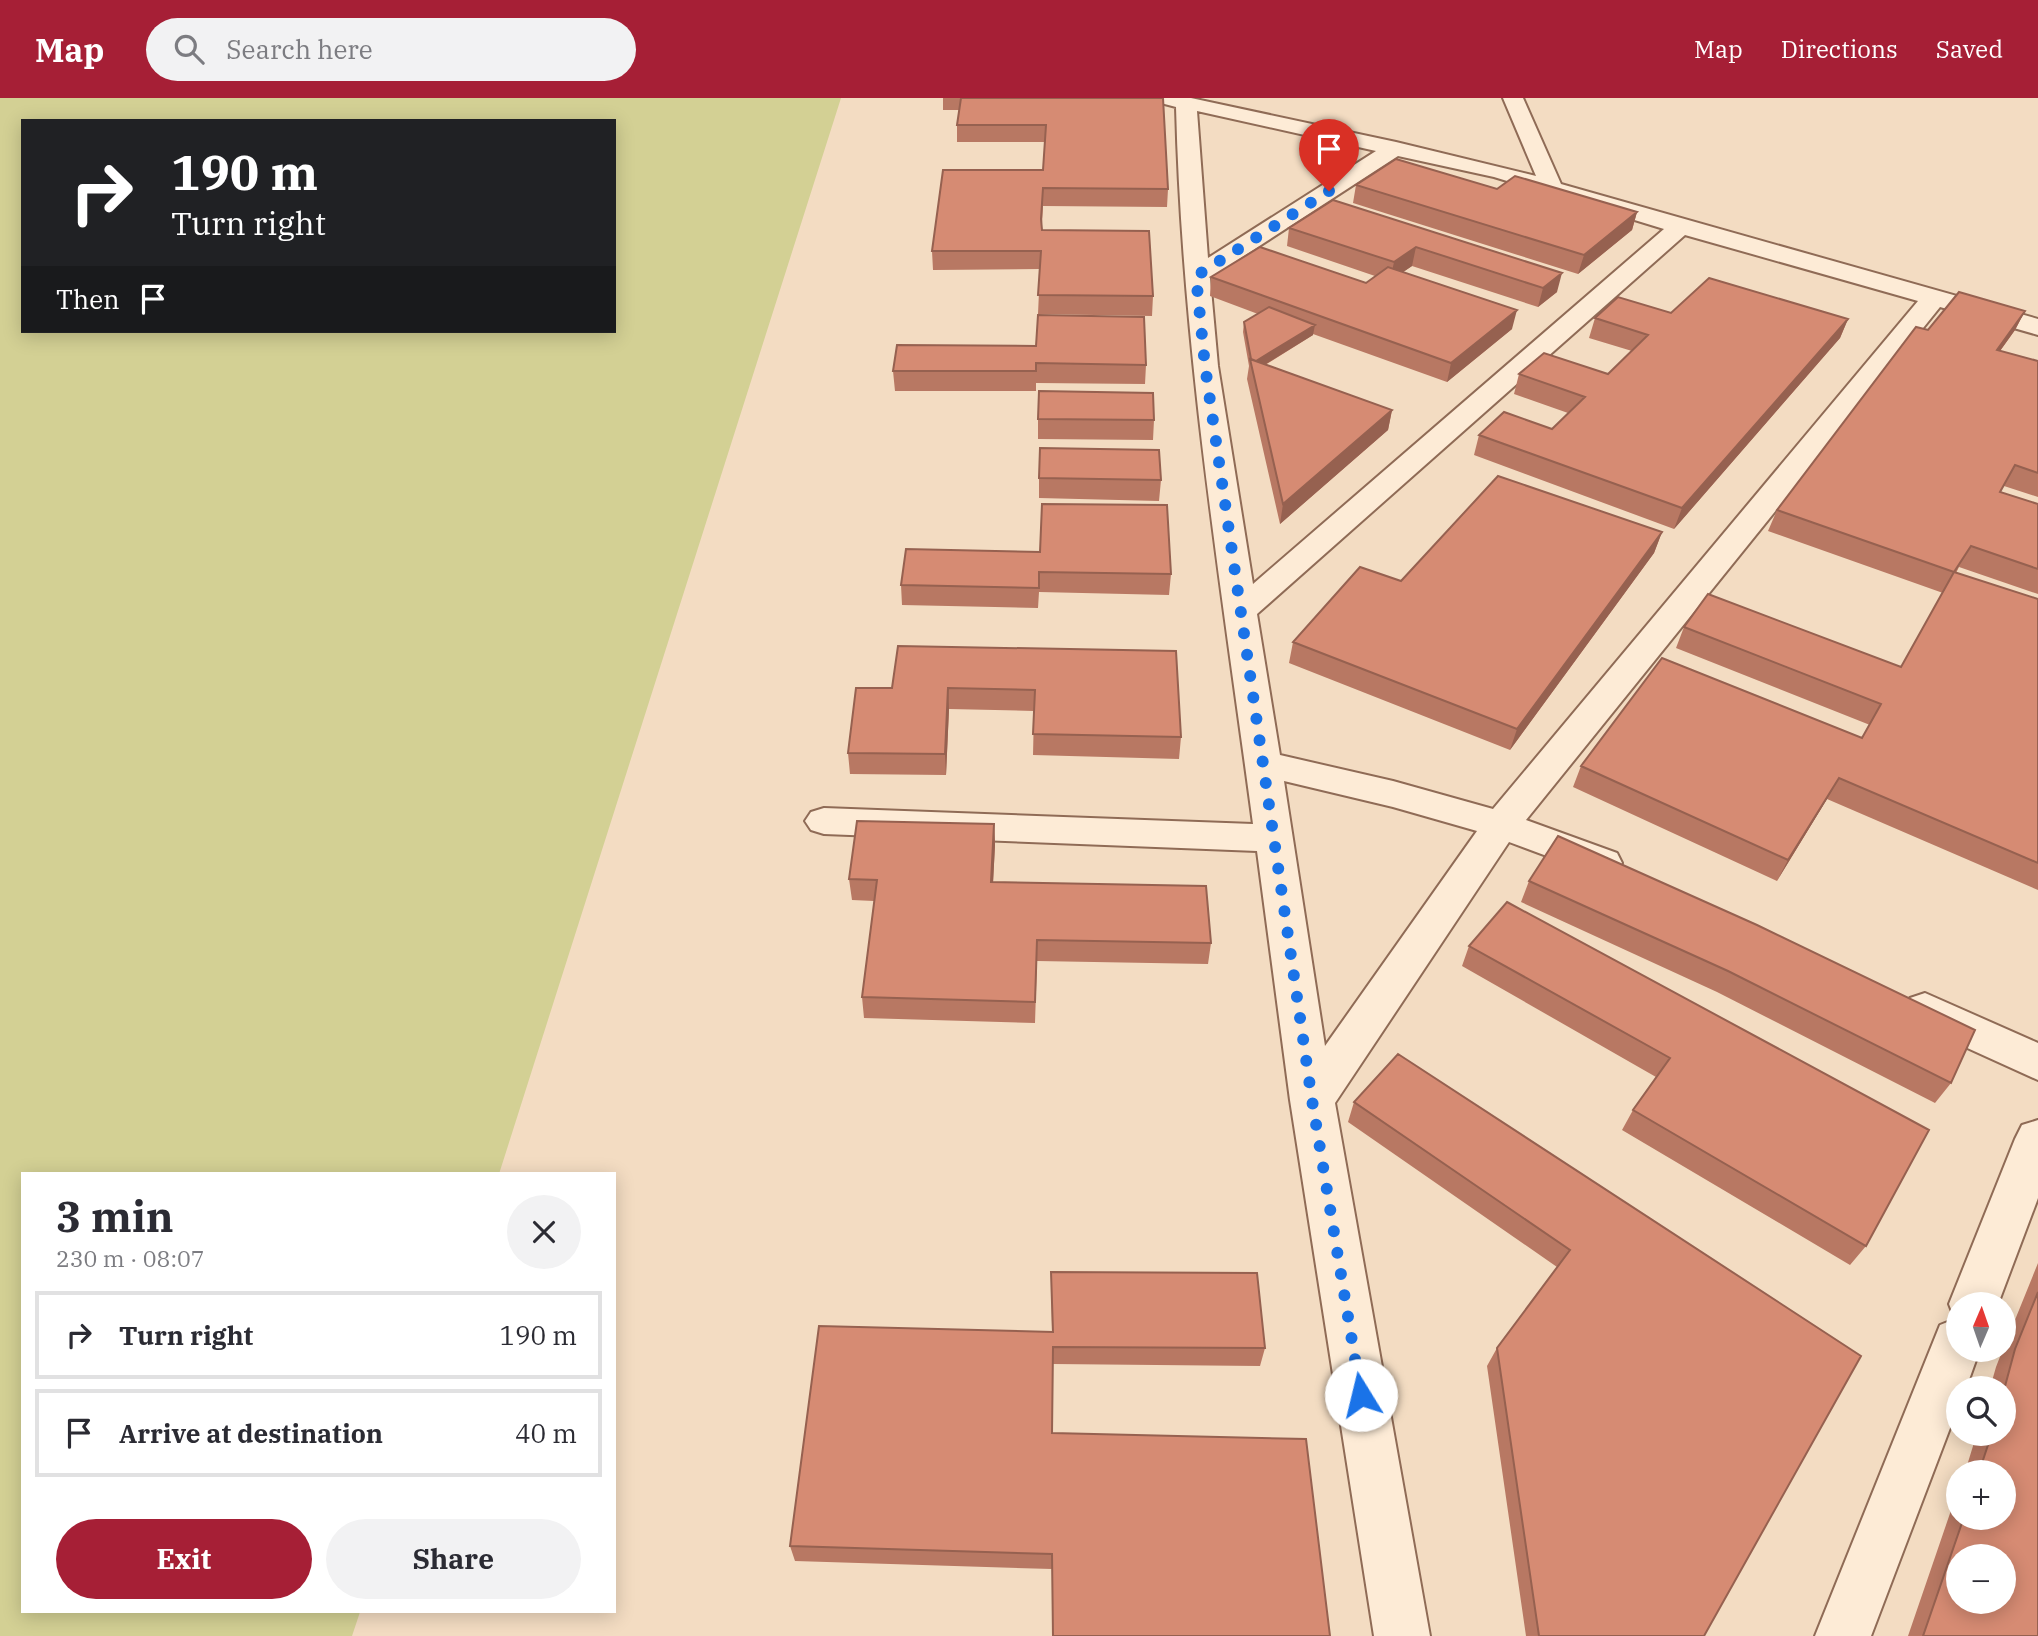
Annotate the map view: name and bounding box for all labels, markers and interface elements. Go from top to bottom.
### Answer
search box [146,18,636,81]
text: Map [35,28,104,71]
icon: search [170,30,208,68]
text: Search here [226,32,373,66]
text: Map [1694,33,1743,65]
text: Directions [1781,33,1898,65]
text: Saved [1936,33,2003,65]
pin [1299,119,1359,191]
icon: arrive [1310,130,1348,168]
text: 190 m [171,140,318,203]
icon: right [56,147,147,238]
text: Turn right [171,202,326,244]
icon: arrive [134,280,172,318]
text: Then [56,282,120,316]
text: 3 min [56,1189,174,1244]
button: close [507,1195,581,1269]
text: 230 m · 08:07 [56,1243,205,1273]
north arrow [1946,1292,2016,1362]
map controls [1946,1292,2016,1614]
icon: right [60,1316,98,1354]
text: Turn right [119,1318,253,1352]
text: 190 m [499,1318,577,1352]
position arrow [1324,1358,1398,1432]
button: search [1946,1376,2016,1446]
icon: arrive [60,1414,98,1452]
text: Arrive at destination [119,1416,383,1450]
text: 40 m [515,1416,577,1450]
button: + [1946,1460,2016,1530]
button: Exit [56,1519,312,1599]
button: Share [326,1519,581,1599]
button: − [1946,1544,2016,1614]

